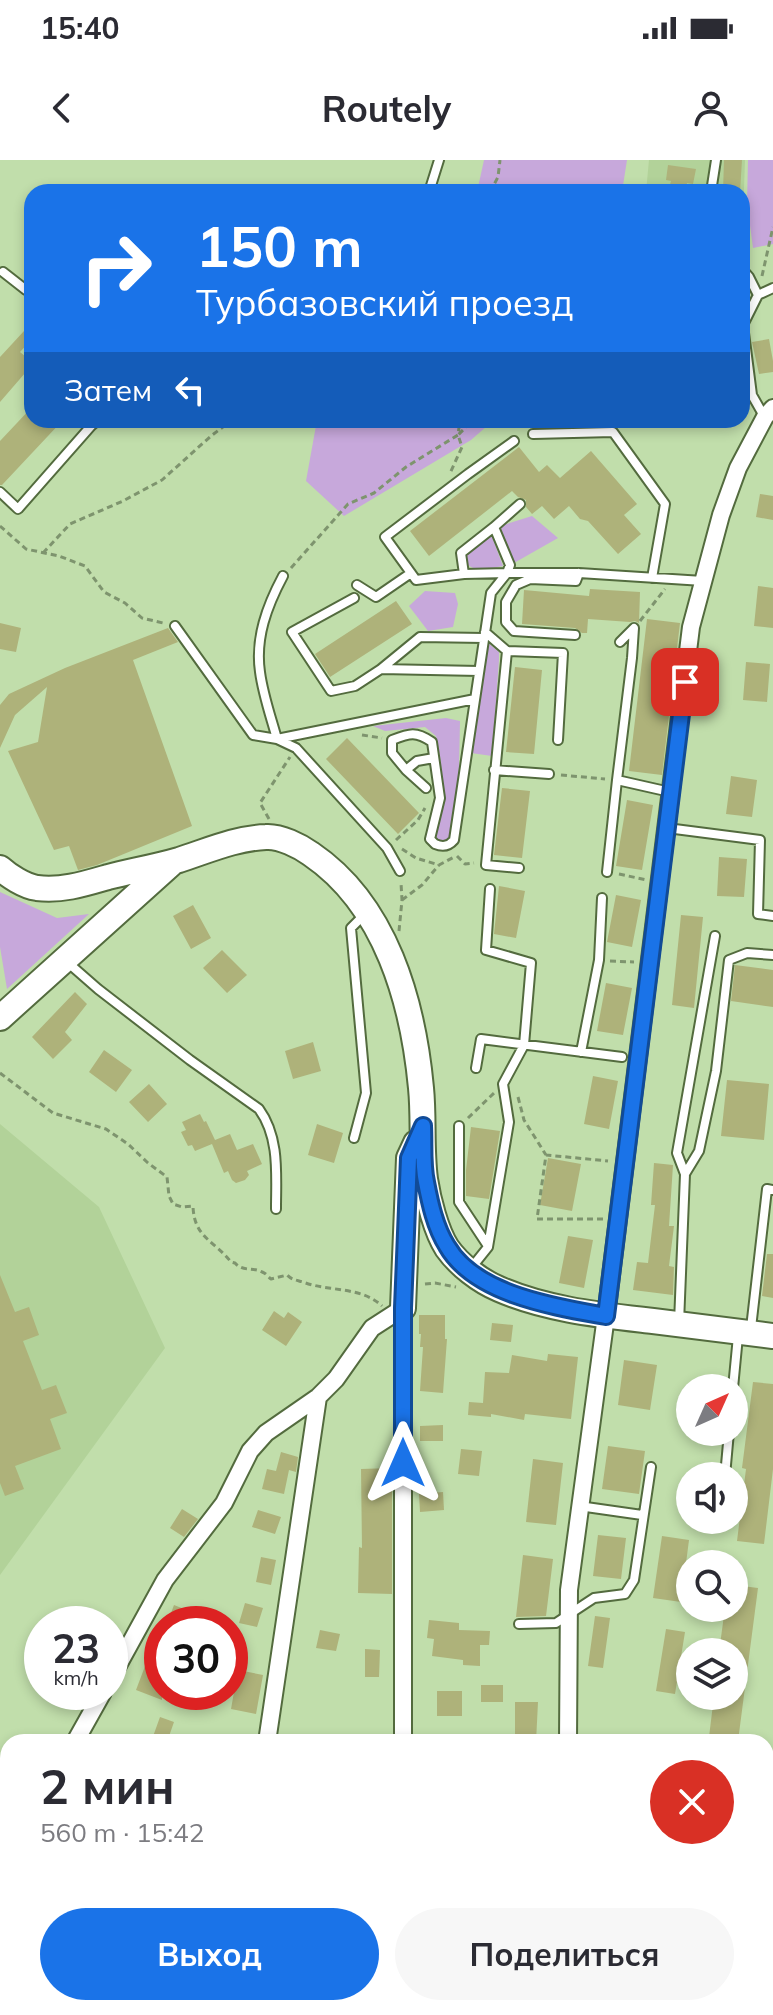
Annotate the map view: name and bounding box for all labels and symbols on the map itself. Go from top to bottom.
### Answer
pin [651,648,719,716]
north arrow [676,1374,748,1446]
position arrow [361,1421,445,1505]
speed limit sign: 30 [144,1606,248,1710]

